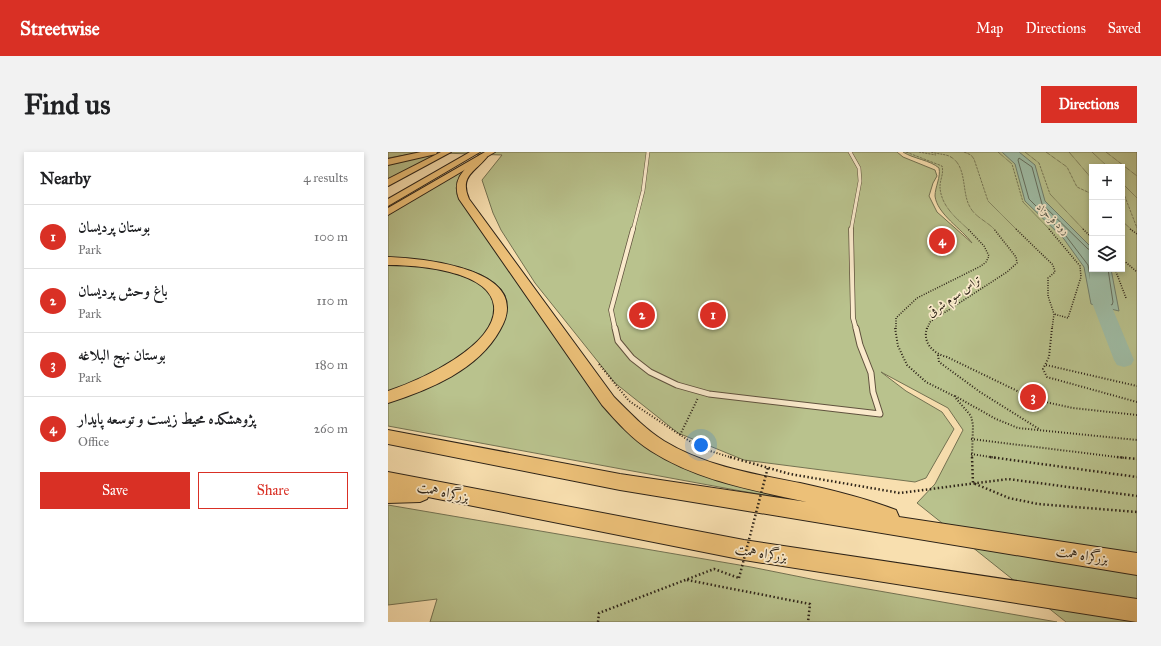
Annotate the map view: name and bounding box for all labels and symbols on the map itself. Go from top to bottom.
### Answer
water label: رود فرحزاد [1033,201,1072,238]
pin: 4 [929,226,955,256]
street label: تراس سوم شرقی [924,272,986,323]
pin: 2 [629,300,655,330]
pin: 1 [700,300,726,330]
pin: 3 [1020,382,1046,412]
your location [691,435,711,455]
street label: بزرگراه همت [415,477,471,506]
street label: بزرگراه همت [734,539,789,566]
street label: بزرگراه همت [1055,541,1110,568]

